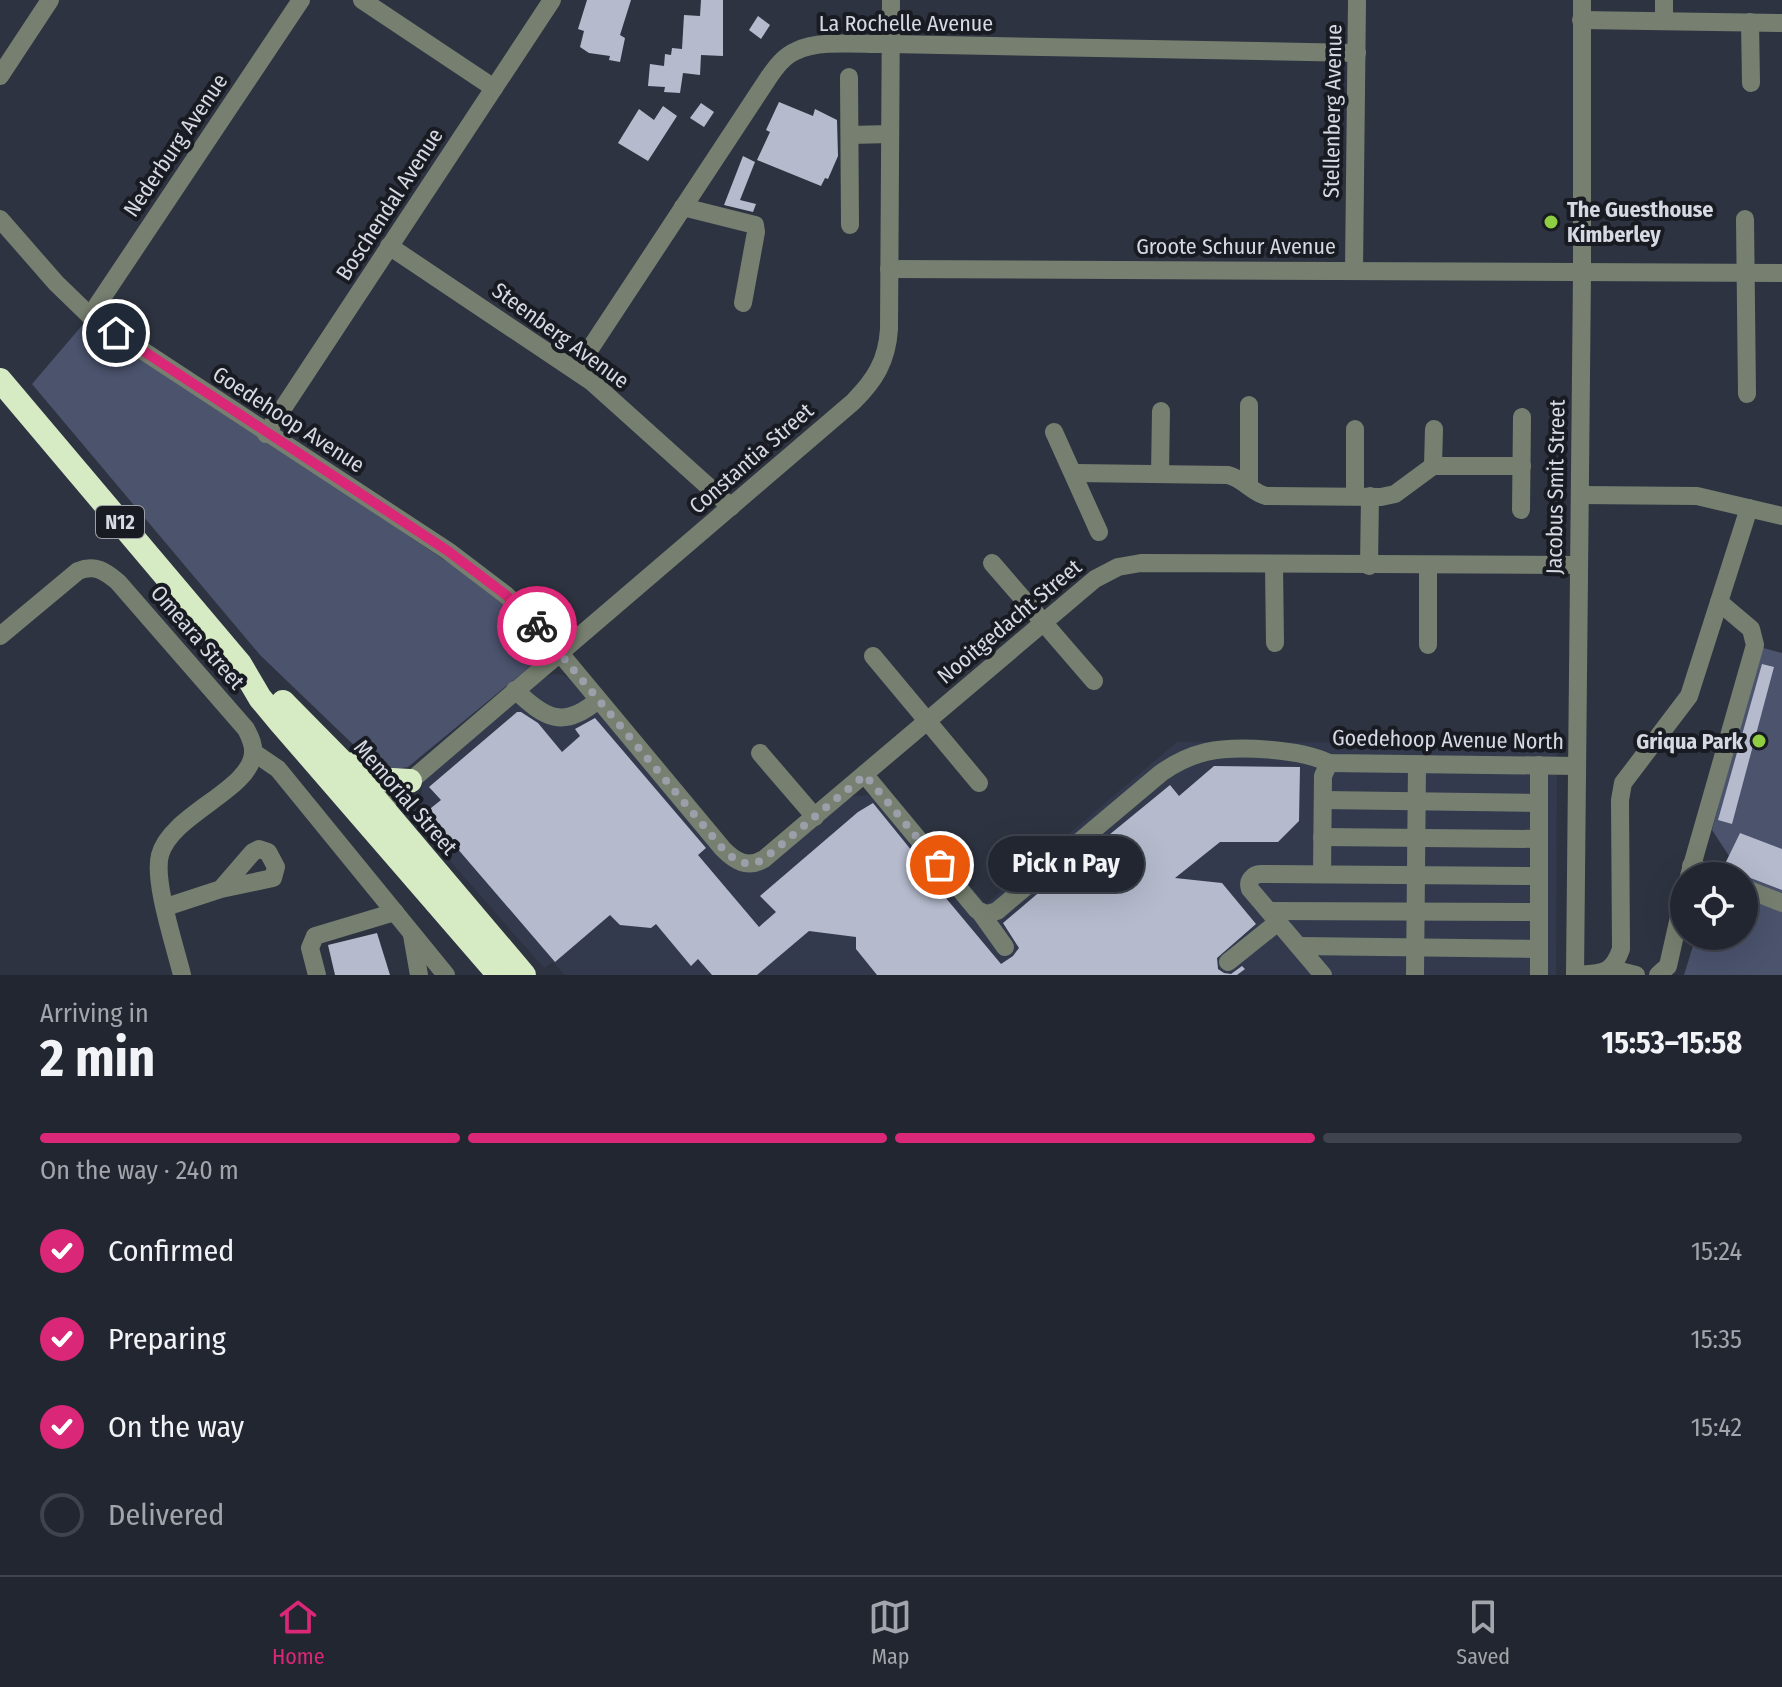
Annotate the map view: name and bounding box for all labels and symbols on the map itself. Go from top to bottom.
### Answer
street label: La Rochelle Avenue [819,10,993,37]
street label: Stellenberg Avenue [1317,24,1348,198]
street label: Nederburg Avenue [118,69,233,222]
street label: Boschendal Avenue [330,123,449,285]
place label: The Guesthouse Kimberley [1567,196,1713,248]
marker: The Guesthouse Kimberley [1542,213,1560,231]
street label: Groote Schuur Avenue [1136,233,1336,260]
street label: Steenberg Avenue [487,277,634,394]
pin [82,299,150,367]
street label: Goedehoop Avenue [208,360,370,479]
street label: Constantia Street [684,397,819,520]
street label: Jacobus Smit Street [1540,398,1571,575]
road number: N12 [96,506,144,538]
street label: Nooitgedacht Street [932,553,1087,690]
street label: Omeara Street [145,580,251,696]
courier [497,586,577,666]
street label: Goedehoop Avenue North [1332,724,1564,755]
place label: Griqua Park [1636,728,1744,755]
marker: Griqua Park [1750,732,1768,750]
street label: Memorial Street [348,734,464,861]
pin [906,831,974,899]
callout: Pick n Pay [988,837,1144,893]

